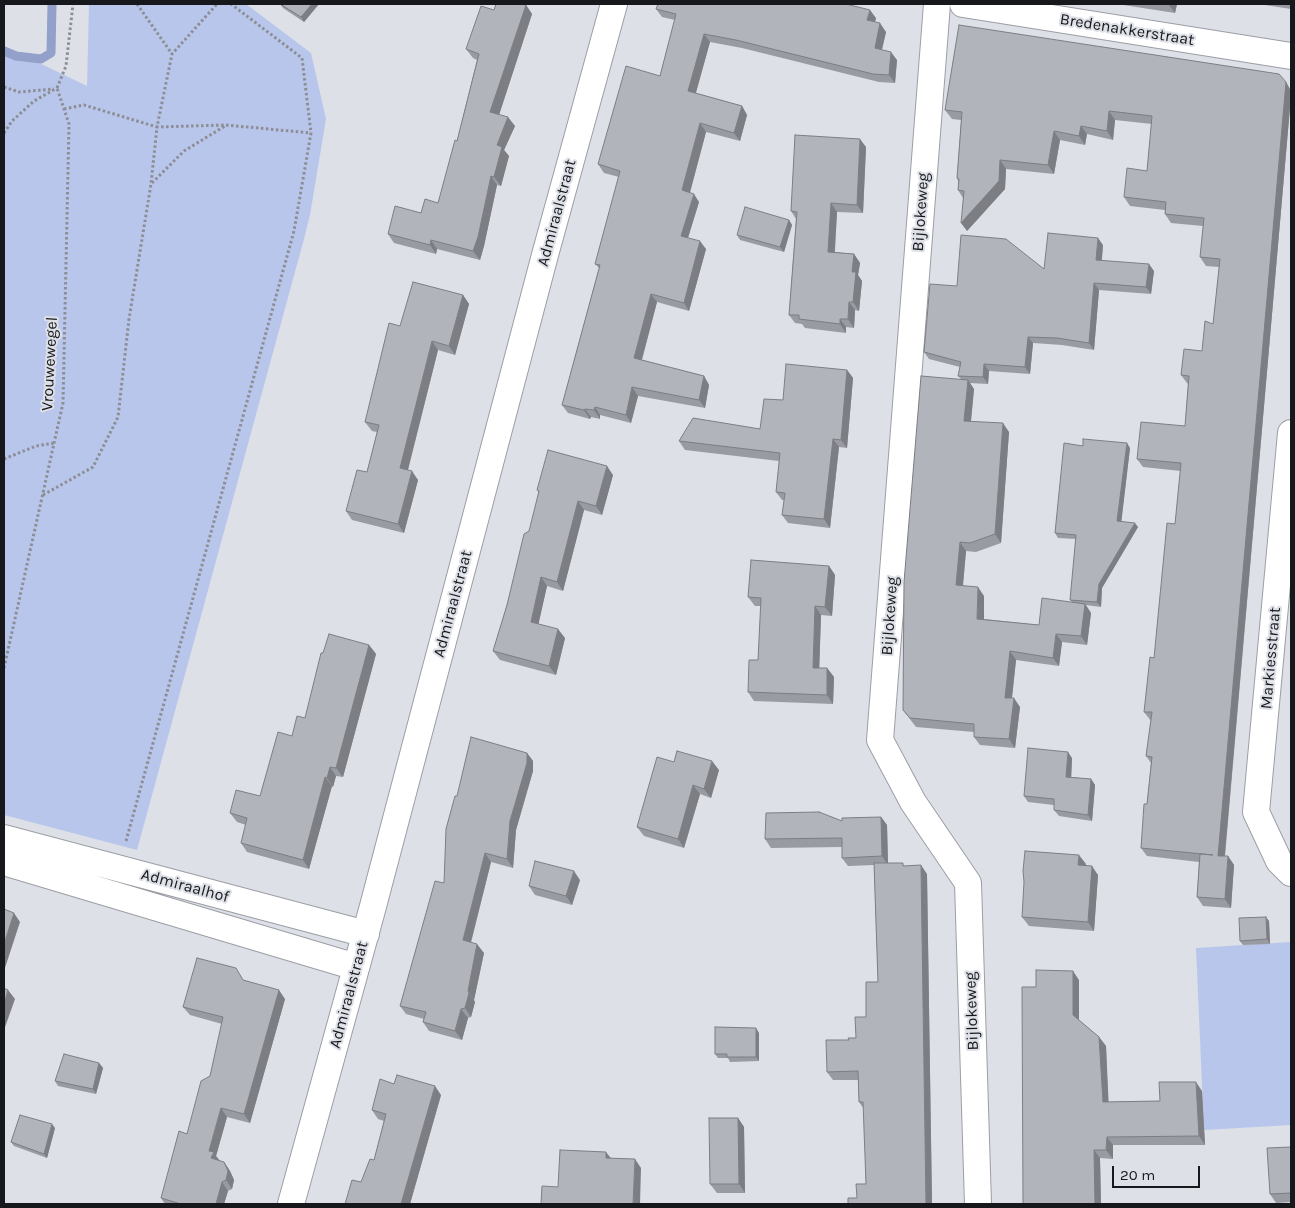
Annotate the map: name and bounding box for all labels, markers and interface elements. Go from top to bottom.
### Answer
street label: Bredenakkerstraat [1058,10,1196,50]
street label: Admiraalstraat [533,157,581,269]
street label: Bijlokeweg [909,172,933,252]
street label: Vrouwewegel [38,316,62,412]
street label: Admiraalstraat [429,548,477,660]
street label: Bijlokeweg [878,576,902,656]
street label: Markiesstraat [1257,606,1285,710]
street label: Admiraalhof [139,865,231,907]
street label: Admiraalstraat [325,939,373,1051]
street label: Bijlokeweg [961,971,983,1051]
scale bar [1115,1156,1202,1188]
text: 20 m [1120,1166,1155,1184]

